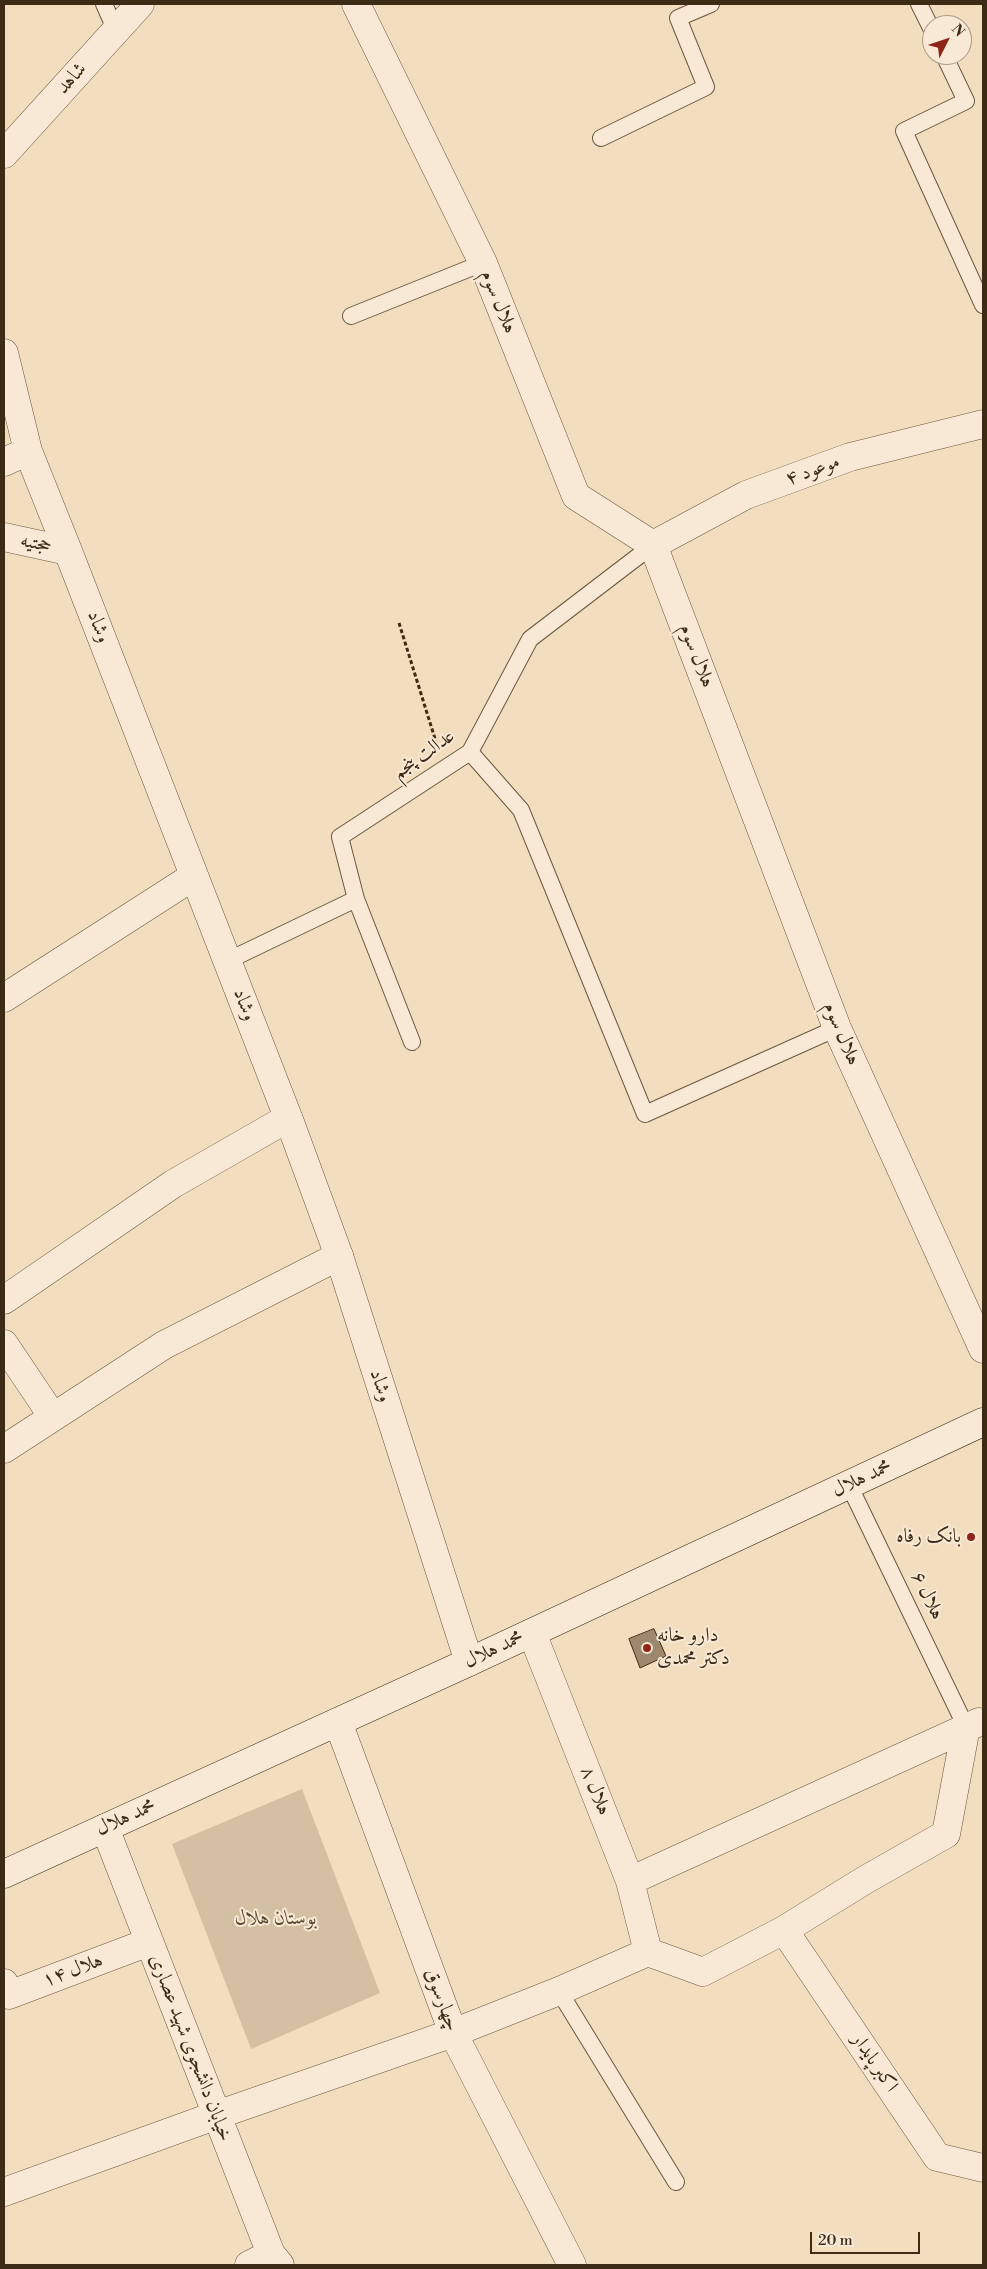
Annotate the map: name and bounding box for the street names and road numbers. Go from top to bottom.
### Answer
street label: شاهد [52,58,92,100]
street label: هلال سوم [474,267,522,337]
street label: موعود ۴ [783,450,843,492]
street label: حجتیه [18,529,54,559]
street label: وشاد [81,607,115,647]
street label: هلال سوم [673,621,719,691]
street label: عدالت پنجم [388,725,460,785]
street label: وشاد [227,985,261,1025]
street label: هلال سوم [817,999,865,1069]
street label: وشاد [363,1367,397,1405]
street label: محمد هلال [828,1455,896,1503]
street label: هلال ۶ [905,1568,949,1624]
street label: محمد هلال [460,1626,528,1674]
street label: هلال ۸ [574,1763,616,1819]
street label: محمد هلال [92,1794,160,1842]
street label: هلال ۱۴ [40,1949,106,1993]
street label: خیابان دانشجوی شهید عصاری [143,1951,237,2145]
street label: چهارسوق [418,1965,464,2035]
street label: اکبر پایدار [846,2029,902,2097]

